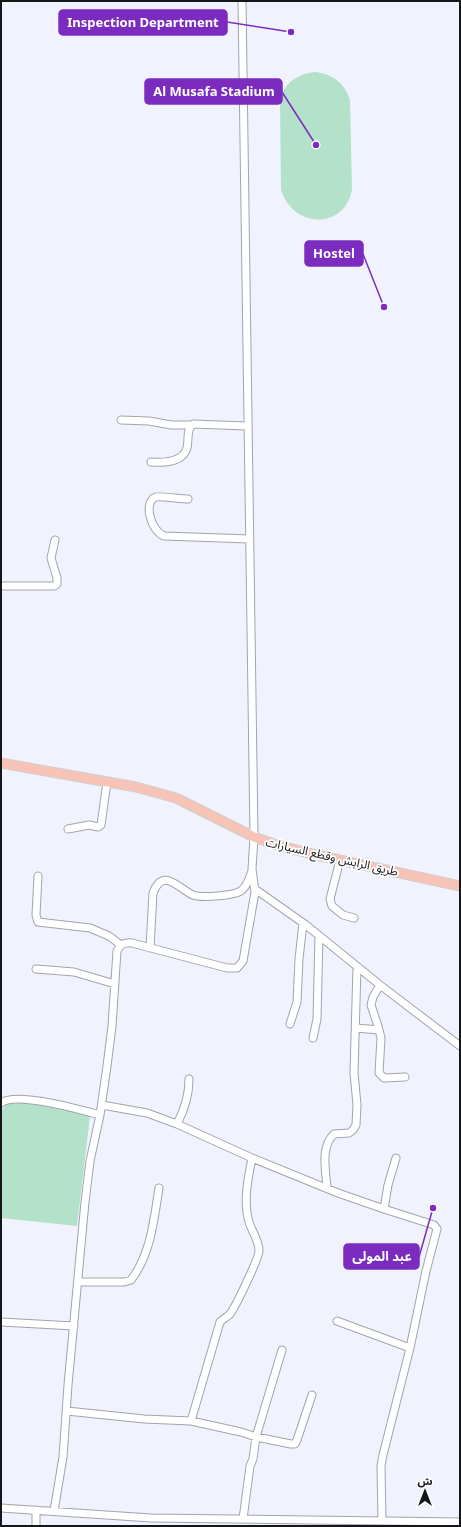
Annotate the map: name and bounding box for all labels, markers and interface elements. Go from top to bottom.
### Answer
callout: Inspection Department [59,10,227,35]
text: Inspection Department [67,13,219,31]
callout: Al Musafa Stadium [145,79,282,104]
text: Al Musafa Stadium [153,82,275,100]
callout: Hostel [305,241,363,266]
text: Hostel [313,244,355,262]
street label: طريق الرابش وقطع السيارات [264,833,400,881]
callout: عبد المولى [344,1244,419,1269]
text: عبد المولى [352,1247,412,1265]
north arrow [405,1471,445,1511]
text: ش [417,1473,433,1488]

